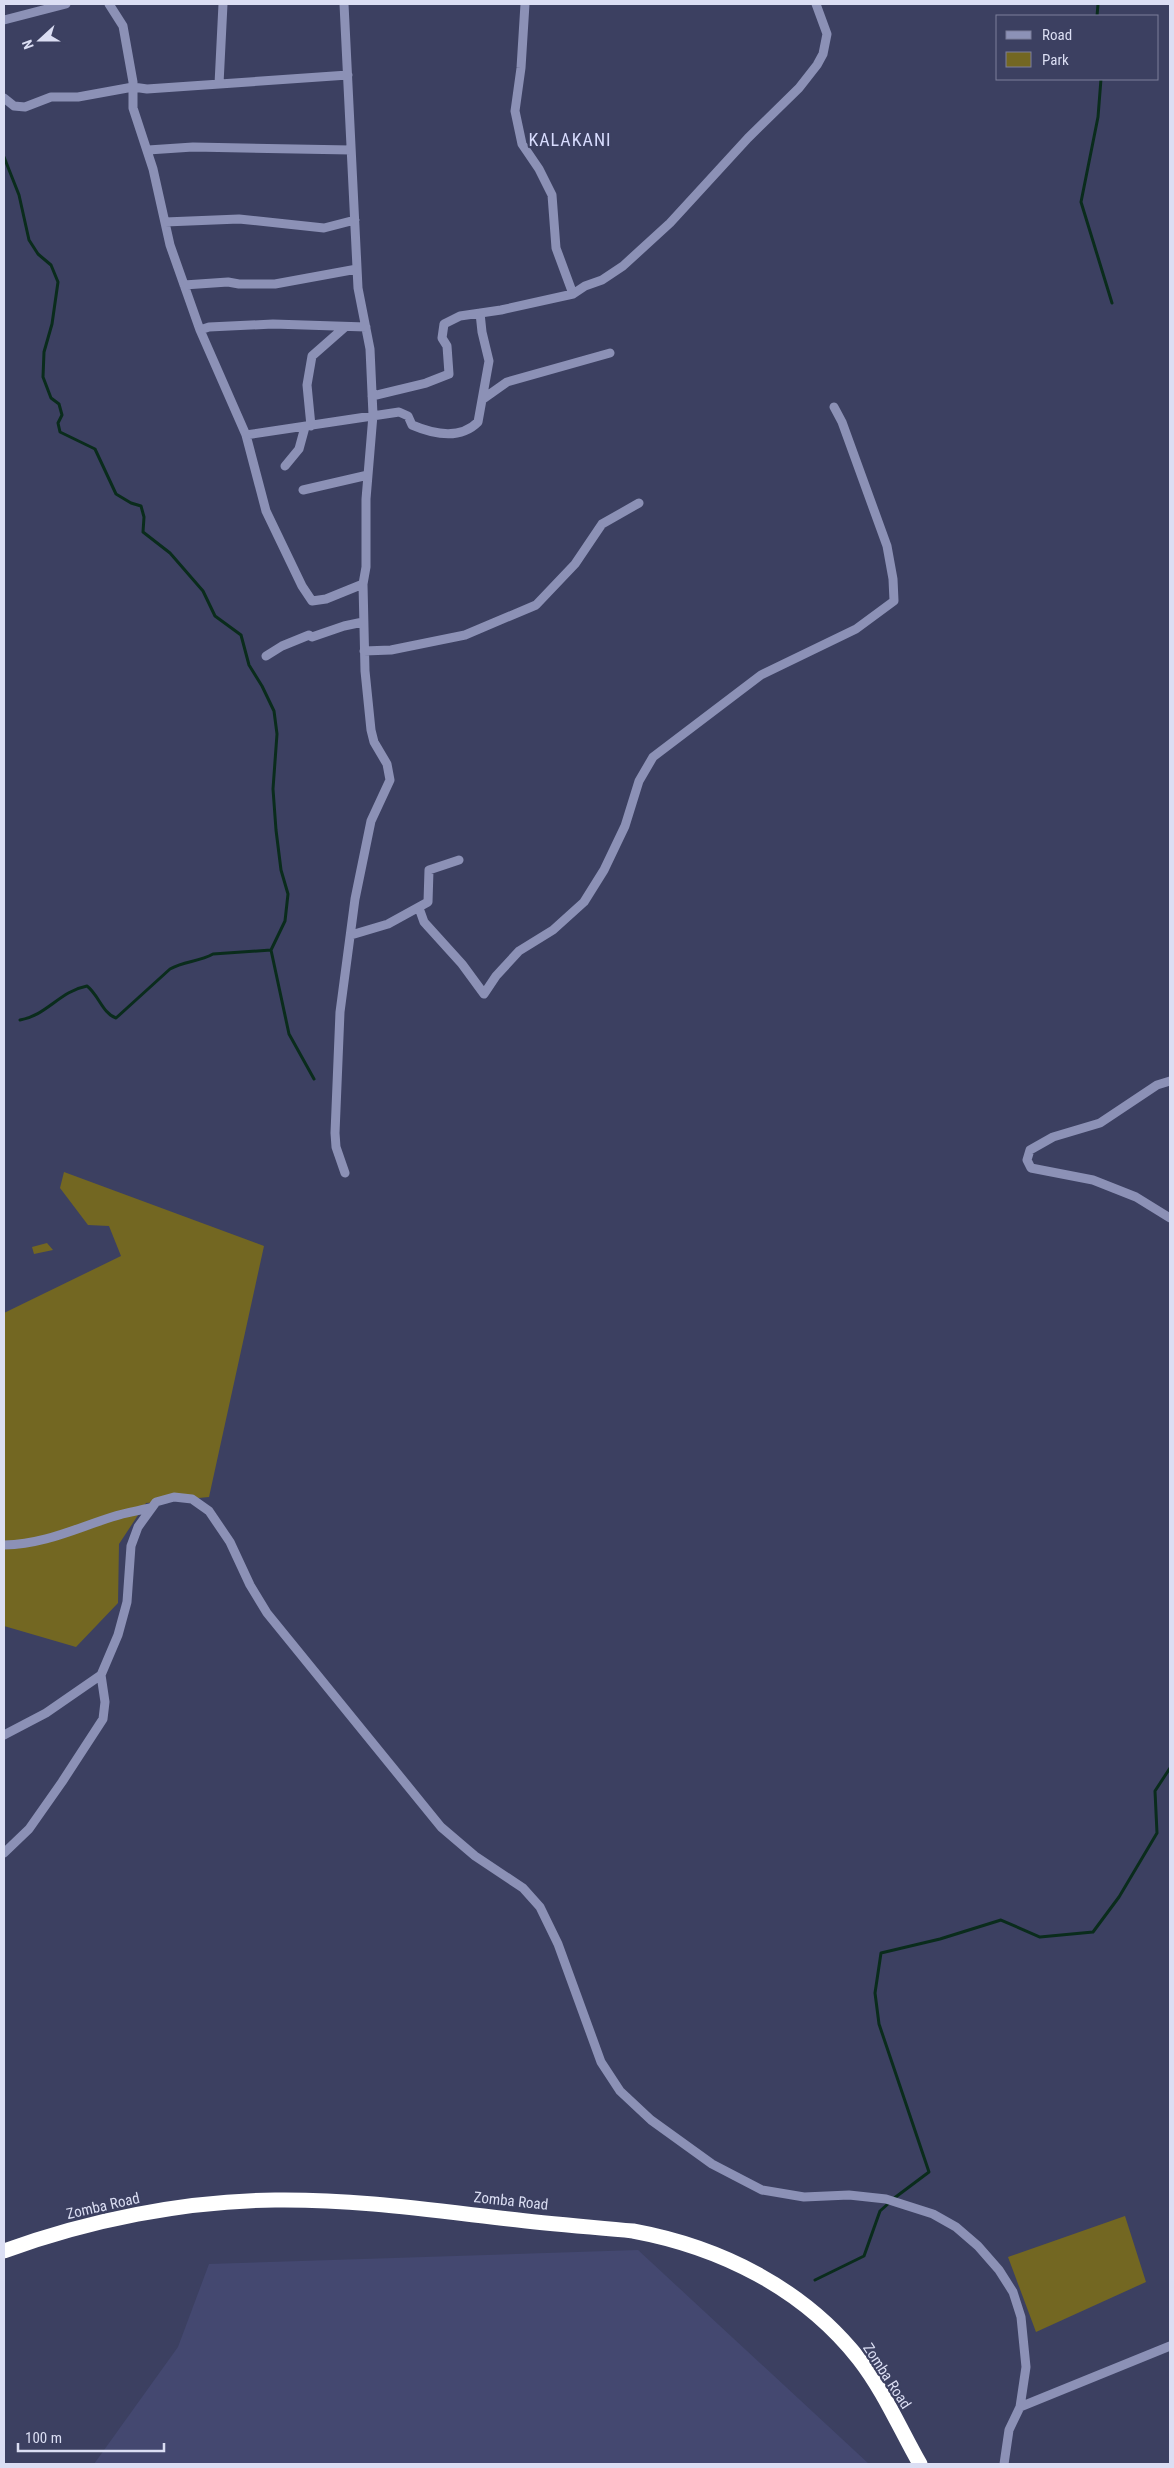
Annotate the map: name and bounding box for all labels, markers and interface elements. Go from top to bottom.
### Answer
north arrow [15,15,65,65]
legend [996,15,1159,80]
text: Road [1042,26,1072,44]
text: N [19,38,37,52]
text: Park [1042,51,1069,69]
district label: KALAKANI [528,129,612,150]
street label: Zomba Road [473,2188,549,2214]
street label: Zomba Road [65,2189,141,2223]
street label: Zomba Road [859,2340,915,2412]
scale bar [18,2420,164,2452]
text: 100 m [25,2429,62,2447]

